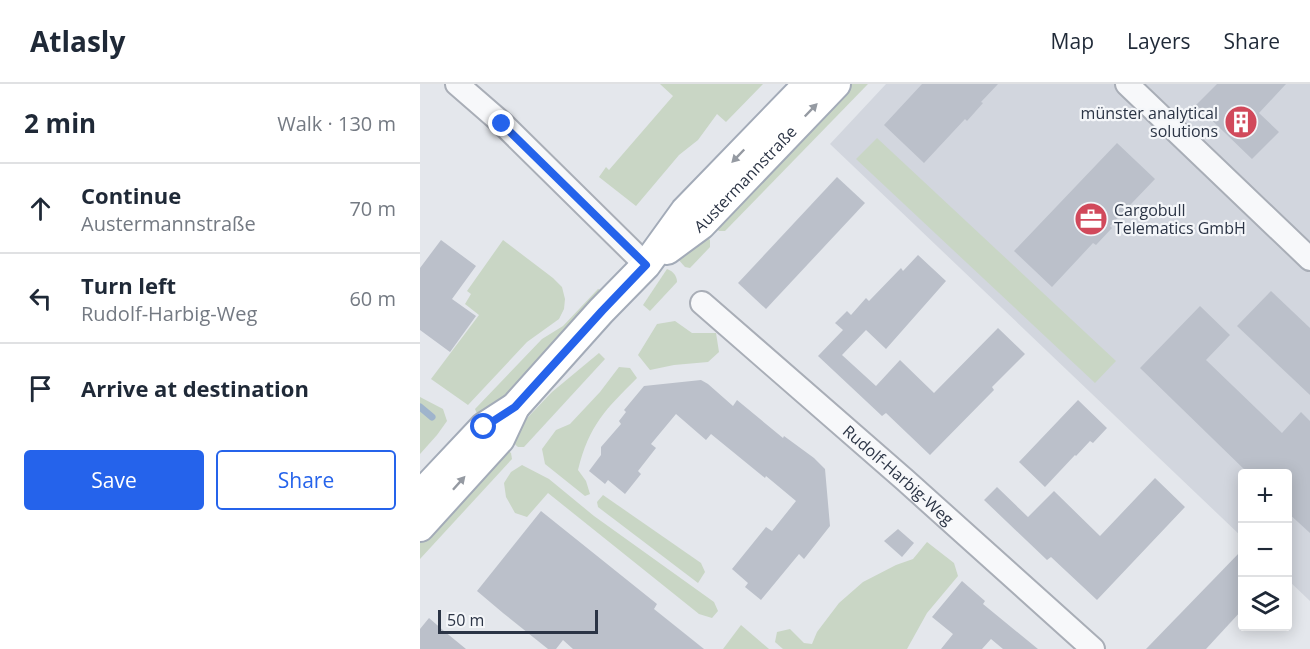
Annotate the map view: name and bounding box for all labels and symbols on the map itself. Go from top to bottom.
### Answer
place label: münster analytical solutions [1081,102,1218,142]
one-way arrow [803,104,817,118]
building icon: münster analytical solutions [1223,104,1259,140]
route end [488,110,514,136]
street label: Austermannstraße [690,121,801,237]
one-way arrow [732,149,746,163]
place label: Cargobull Telematics GmbH [1114,199,1246,239]
office icon: Cargobull Telematics GmbH [1073,201,1109,237]
route start [470,413,496,439]
street label: Rudolf-Harbig-Weg [838,420,959,530]
one-way arrow [452,476,466,491]
scale bar [438,607,598,634]

